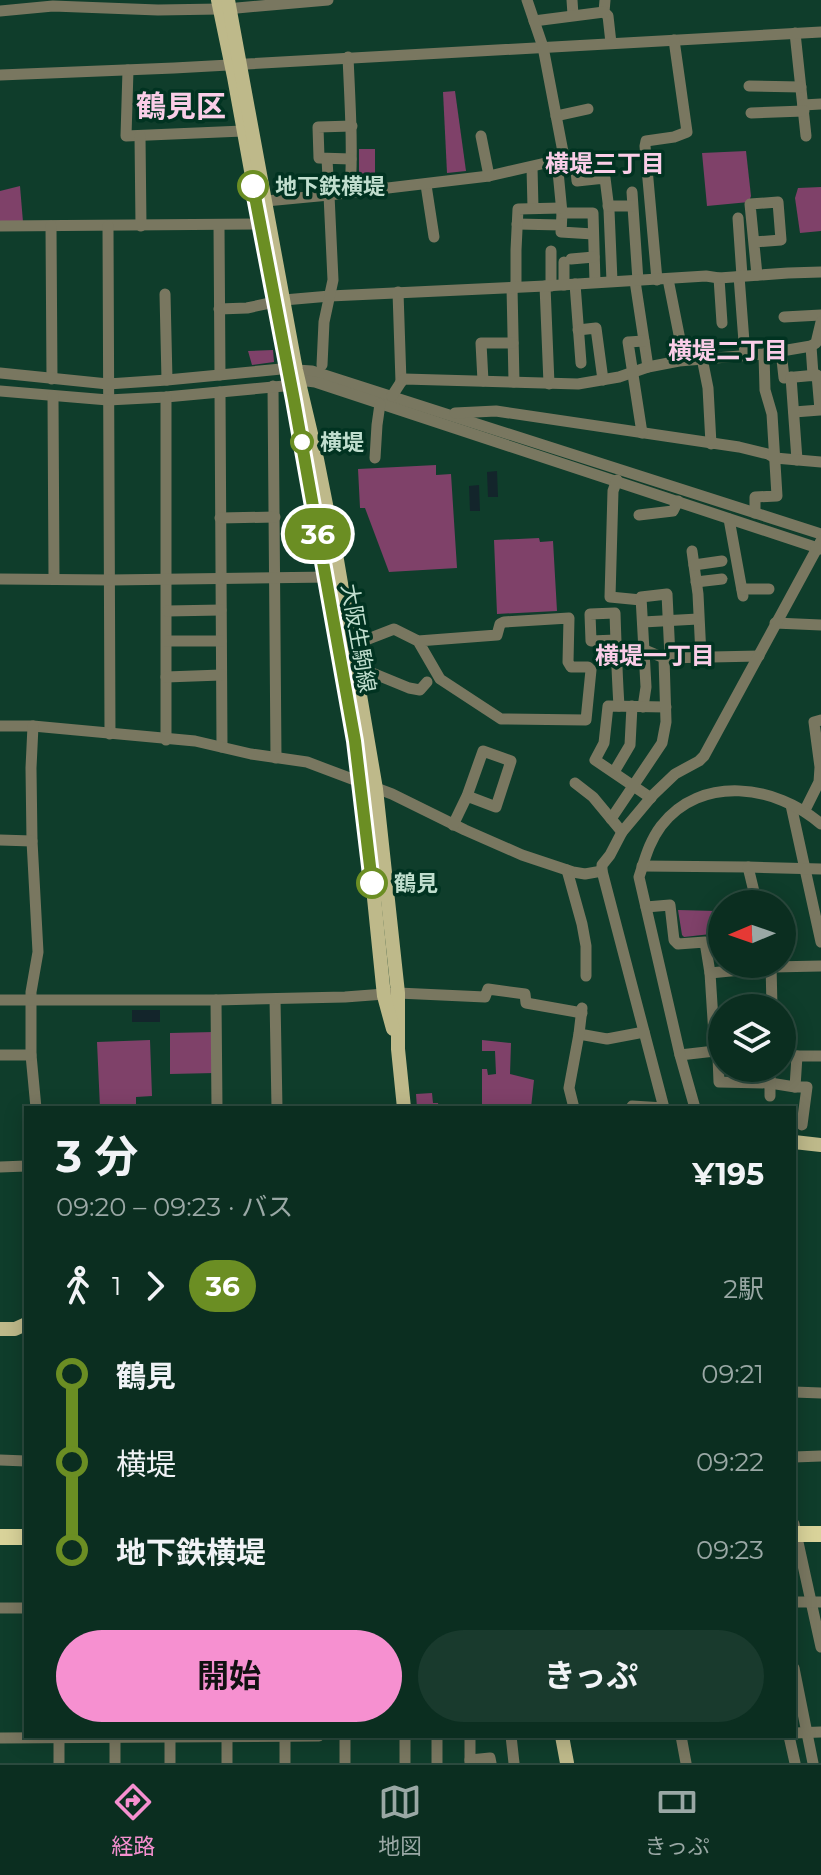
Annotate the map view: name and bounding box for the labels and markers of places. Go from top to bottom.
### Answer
marker: 地下鉄横堤 [238,171,268,201]
place label: 地下鉄横堤 [275,173,385,200]
place label: 横堤 [320,429,364,456]
marker: 横堤 [291,431,313,453]
marker: 鶴見 [357,868,387,898]
place label: 鶴見 [394,870,438,897]

